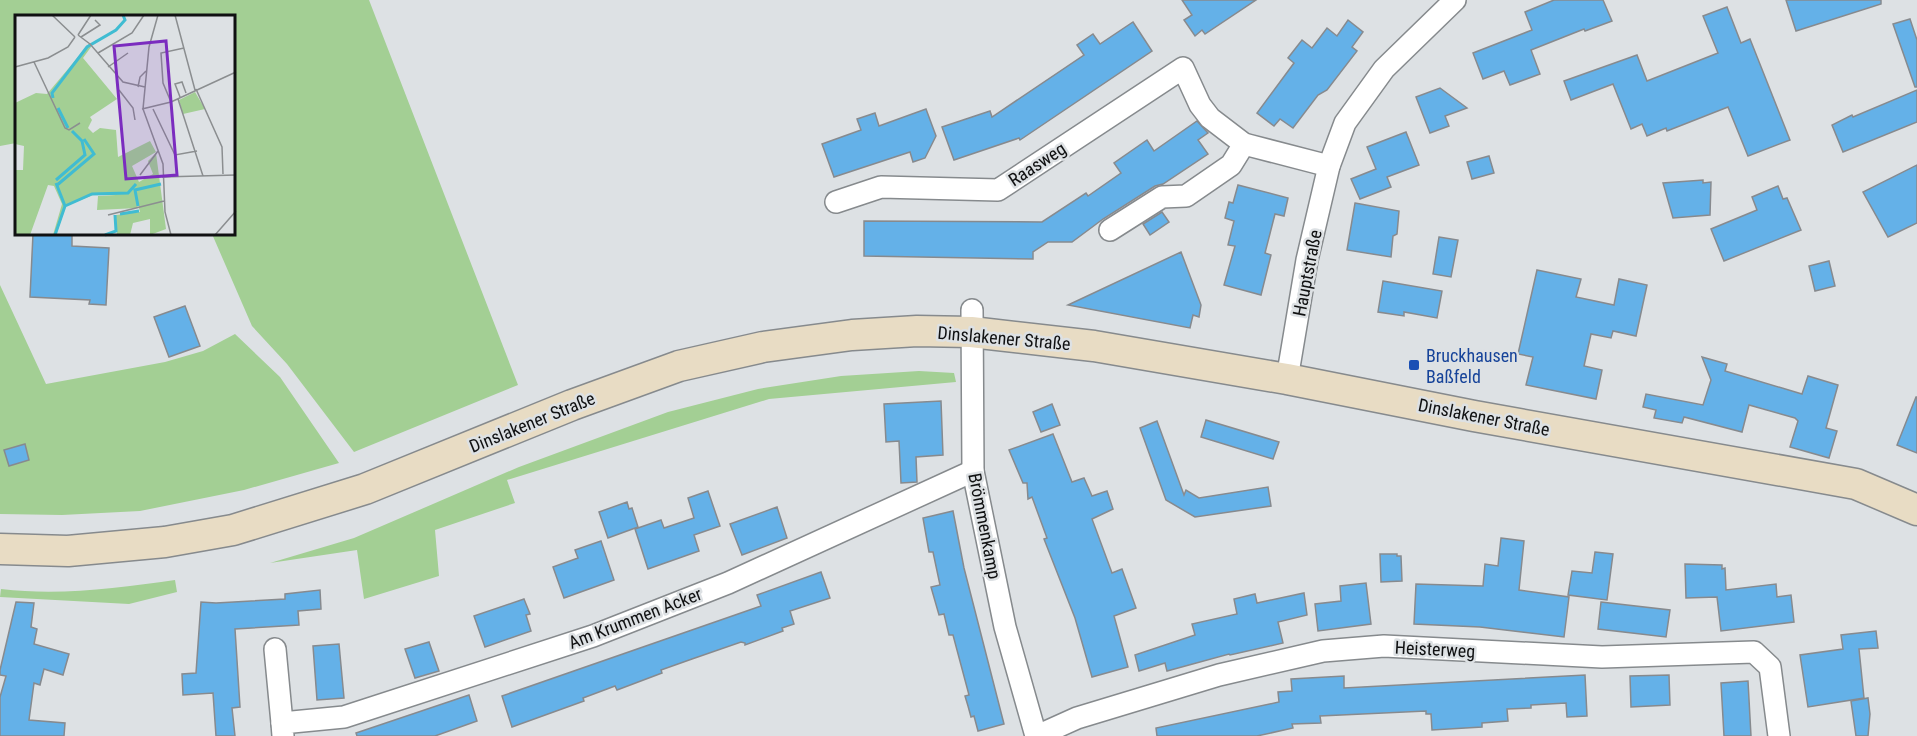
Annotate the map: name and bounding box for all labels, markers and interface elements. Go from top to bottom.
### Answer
inset map [15,15,236,236]
street label: Raasweg [1004,138,1070,190]
street label: Hauptstraße [1288,228,1326,318]
street label: Dinslakener Straße [937,322,1071,354]
place label: Bruckhausen Baßfeld [1426,345,1518,387]
marker: Bruckhausen Baßfeld [1407,358,1421,372]
street label: Dinslakener Straße [466,387,598,457]
street label: Dinslakener Straße [1416,394,1552,440]
street label: Brömmenkamp [964,471,1006,581]
street label: Am Krummen Acker [565,583,705,653]
street label: Heisterweg [1394,636,1476,662]

